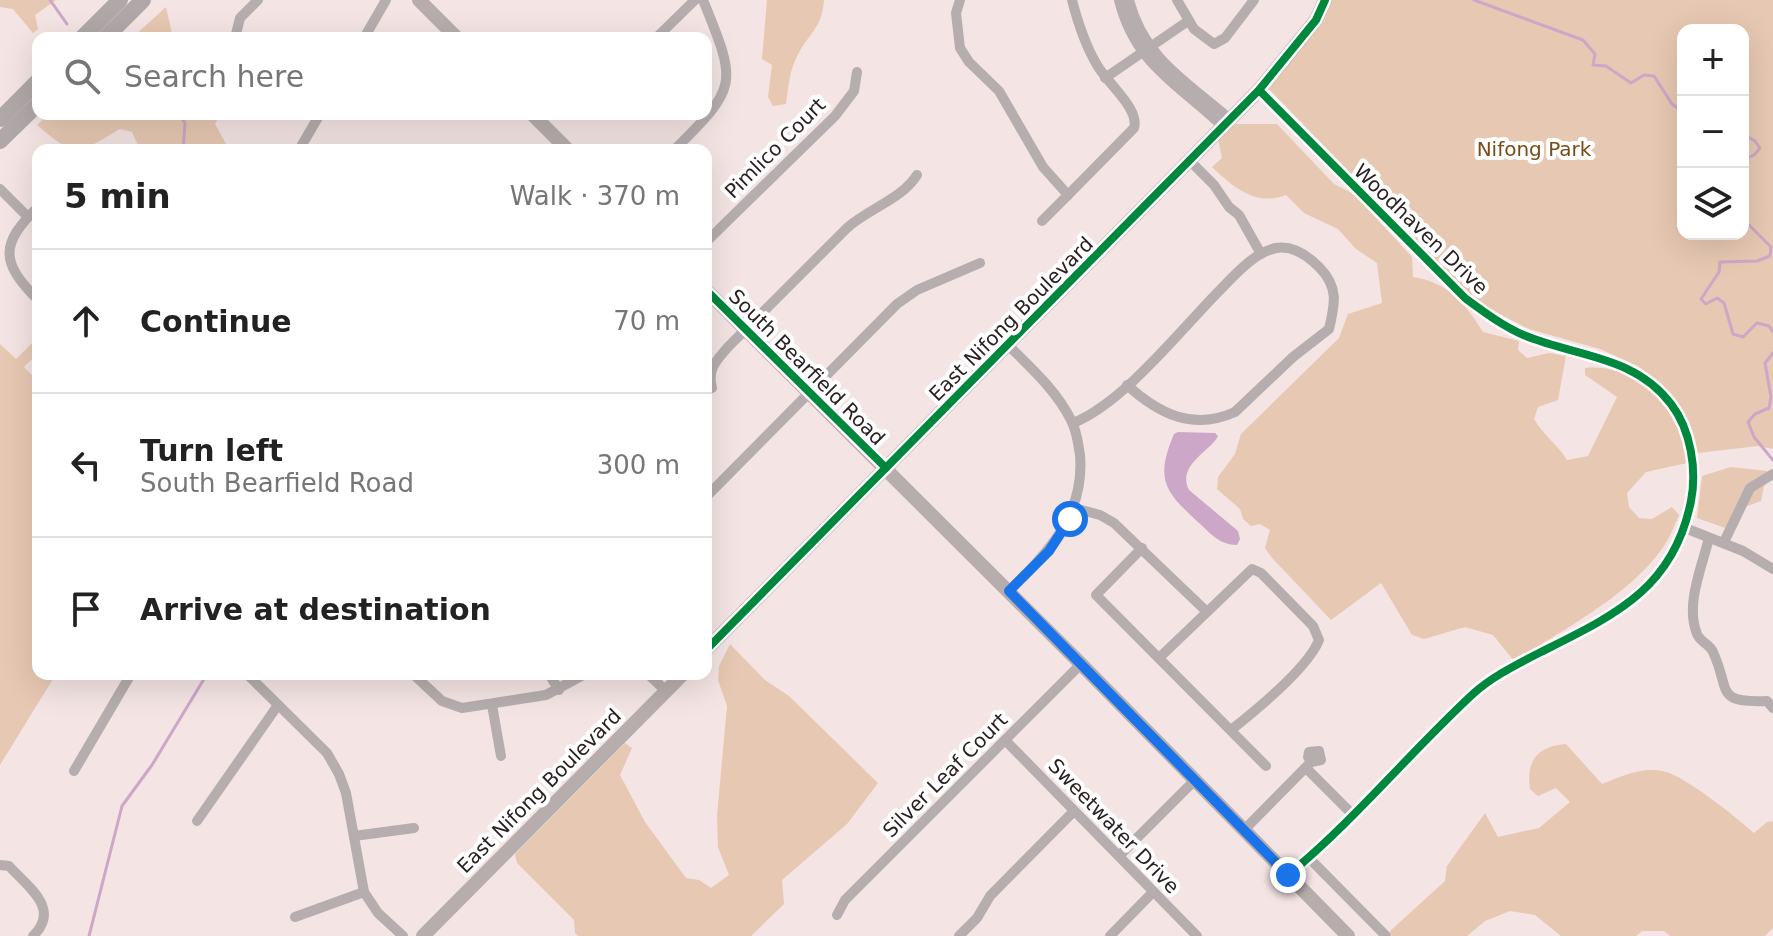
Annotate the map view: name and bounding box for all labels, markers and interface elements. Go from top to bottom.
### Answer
map controls [1677,24,1749,240]
button: + [1677,24,1749,96]
search box [32,32,712,120]
icon: search [60,54,104,98]
text: Search here [124,59,304,94]
street label: Pimlico Court [720,93,830,203]
button: − [1677,96,1749,168]
park label: Nifong Park [1477,137,1592,161]
street label: Woodhaven Drive [1349,159,1493,299]
button: layers [1677,168,1749,240]
text: 5 min [64,176,171,216]
text: Walk · 370 m [510,181,680,211]
street label: East Nifong Boulevard [924,232,1098,406]
street label: South Bearfield Road [724,284,890,450]
icon: ahead [64,299,108,343]
text: Continue [140,304,292,339]
text: 70 m [613,306,680,336]
text: Turn left [140,433,283,468]
icon: left [64,443,108,487]
text: 300 m [597,450,680,480]
text: South Bearfield Road [140,468,414,498]
route start [1052,501,1088,537]
icon: arrive [64,587,108,631]
text: Arrive at destination [140,592,491,627]
street label: East Nifong Boulevard [452,704,626,878]
street label: Silver Leaf Court [878,708,1012,842]
street label: Sweetwater Drive [1043,754,1185,898]
route end [1270,857,1306,893]

